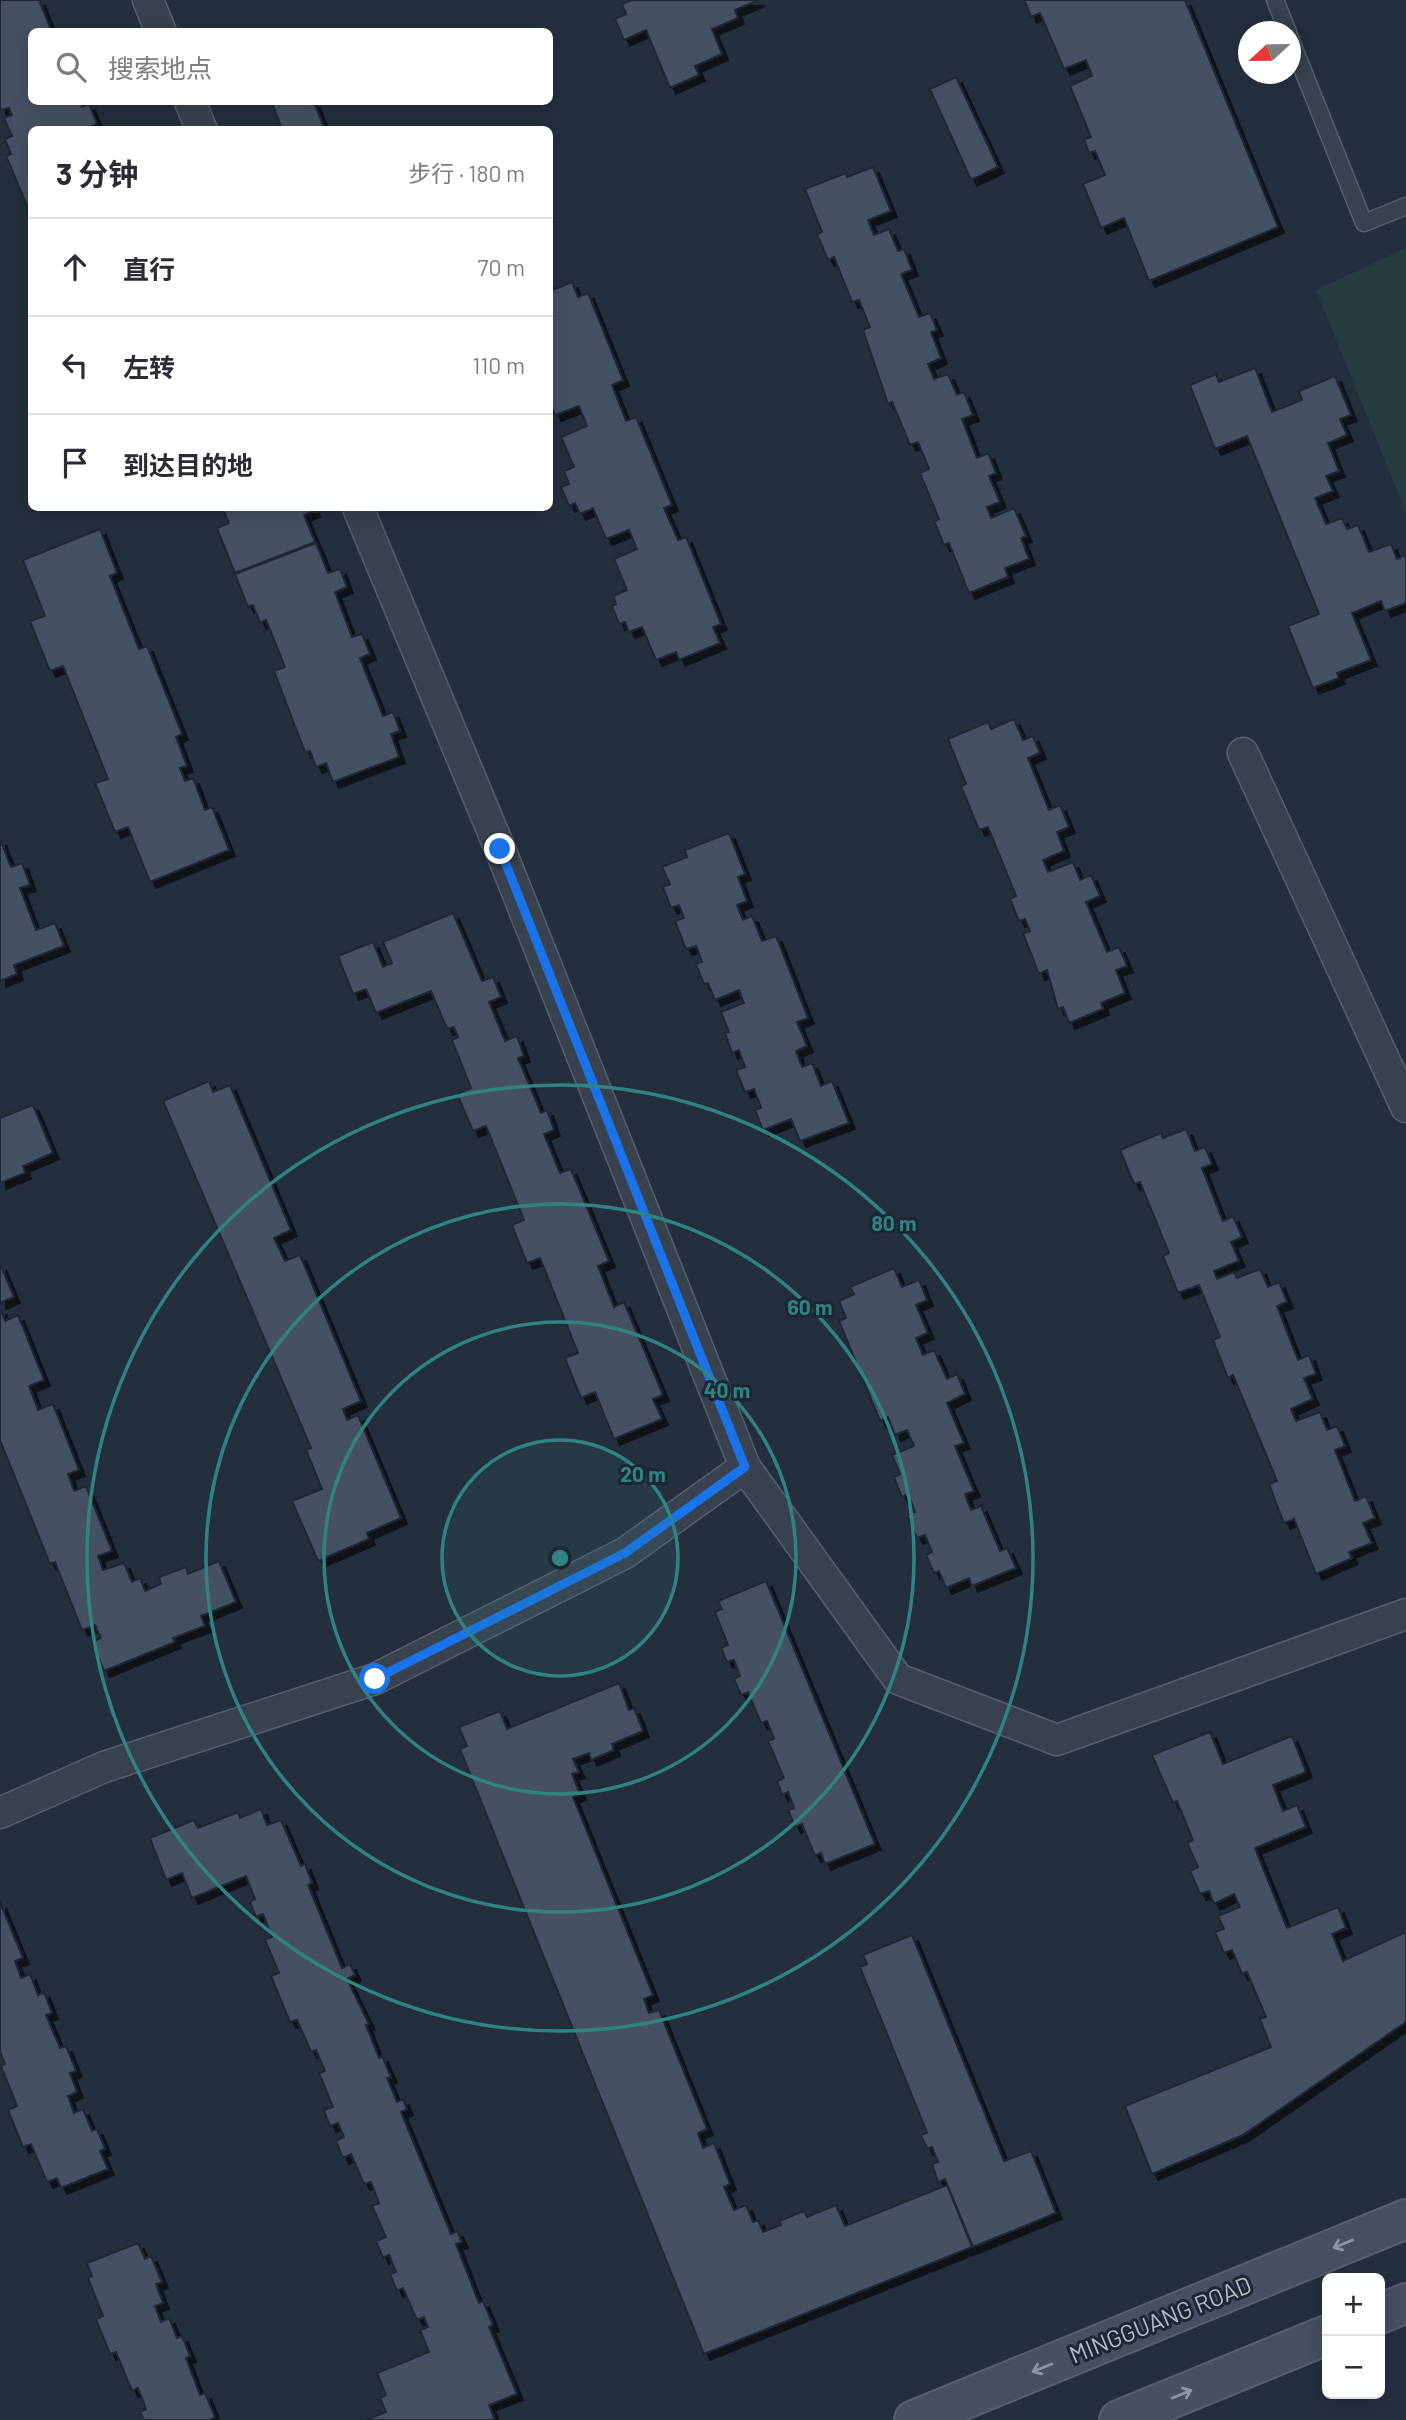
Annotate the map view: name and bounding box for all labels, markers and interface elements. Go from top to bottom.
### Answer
north arrow [1238,21,1301,84]
search box [28,28,553,105]
icon: search [52,48,90,86]
text: 搜索地点 [108,52,212,83]
text: 3 分钟 [56,155,138,191]
text: 步行 · 180 m [408,159,525,187]
icon: ahead [56,248,94,286]
text: 直行 [123,253,175,284]
text: 70 m [478,253,525,281]
icon: left [56,346,94,384]
text: 左转 [123,351,175,382]
text: 110 m [472,351,525,379]
icon: arrive [56,444,94,482]
text: 到达目的地 [123,449,253,480]
route end [484,833,515,864]
text: 80 m [871,1210,917,1235]
text: 60 m [788,1294,832,1319]
text: 40 m [704,1377,750,1402]
text: 20 m [620,1461,666,1486]
centre of rings [548,1546,572,1570]
route start [359,1663,390,1694]
one-way arrow [1333,2239,1354,2252]
street label: MINGGUANG ROAD [1065,2269,1255,2369]
map controls [1322,2273,1385,2399]
button: + [1322,2273,1385,2336]
button: − [1322,2336,1385,2399]
one-way arrow [1031,2362,1053,2375]
one-way arrow [1171,2387,1193,2400]

